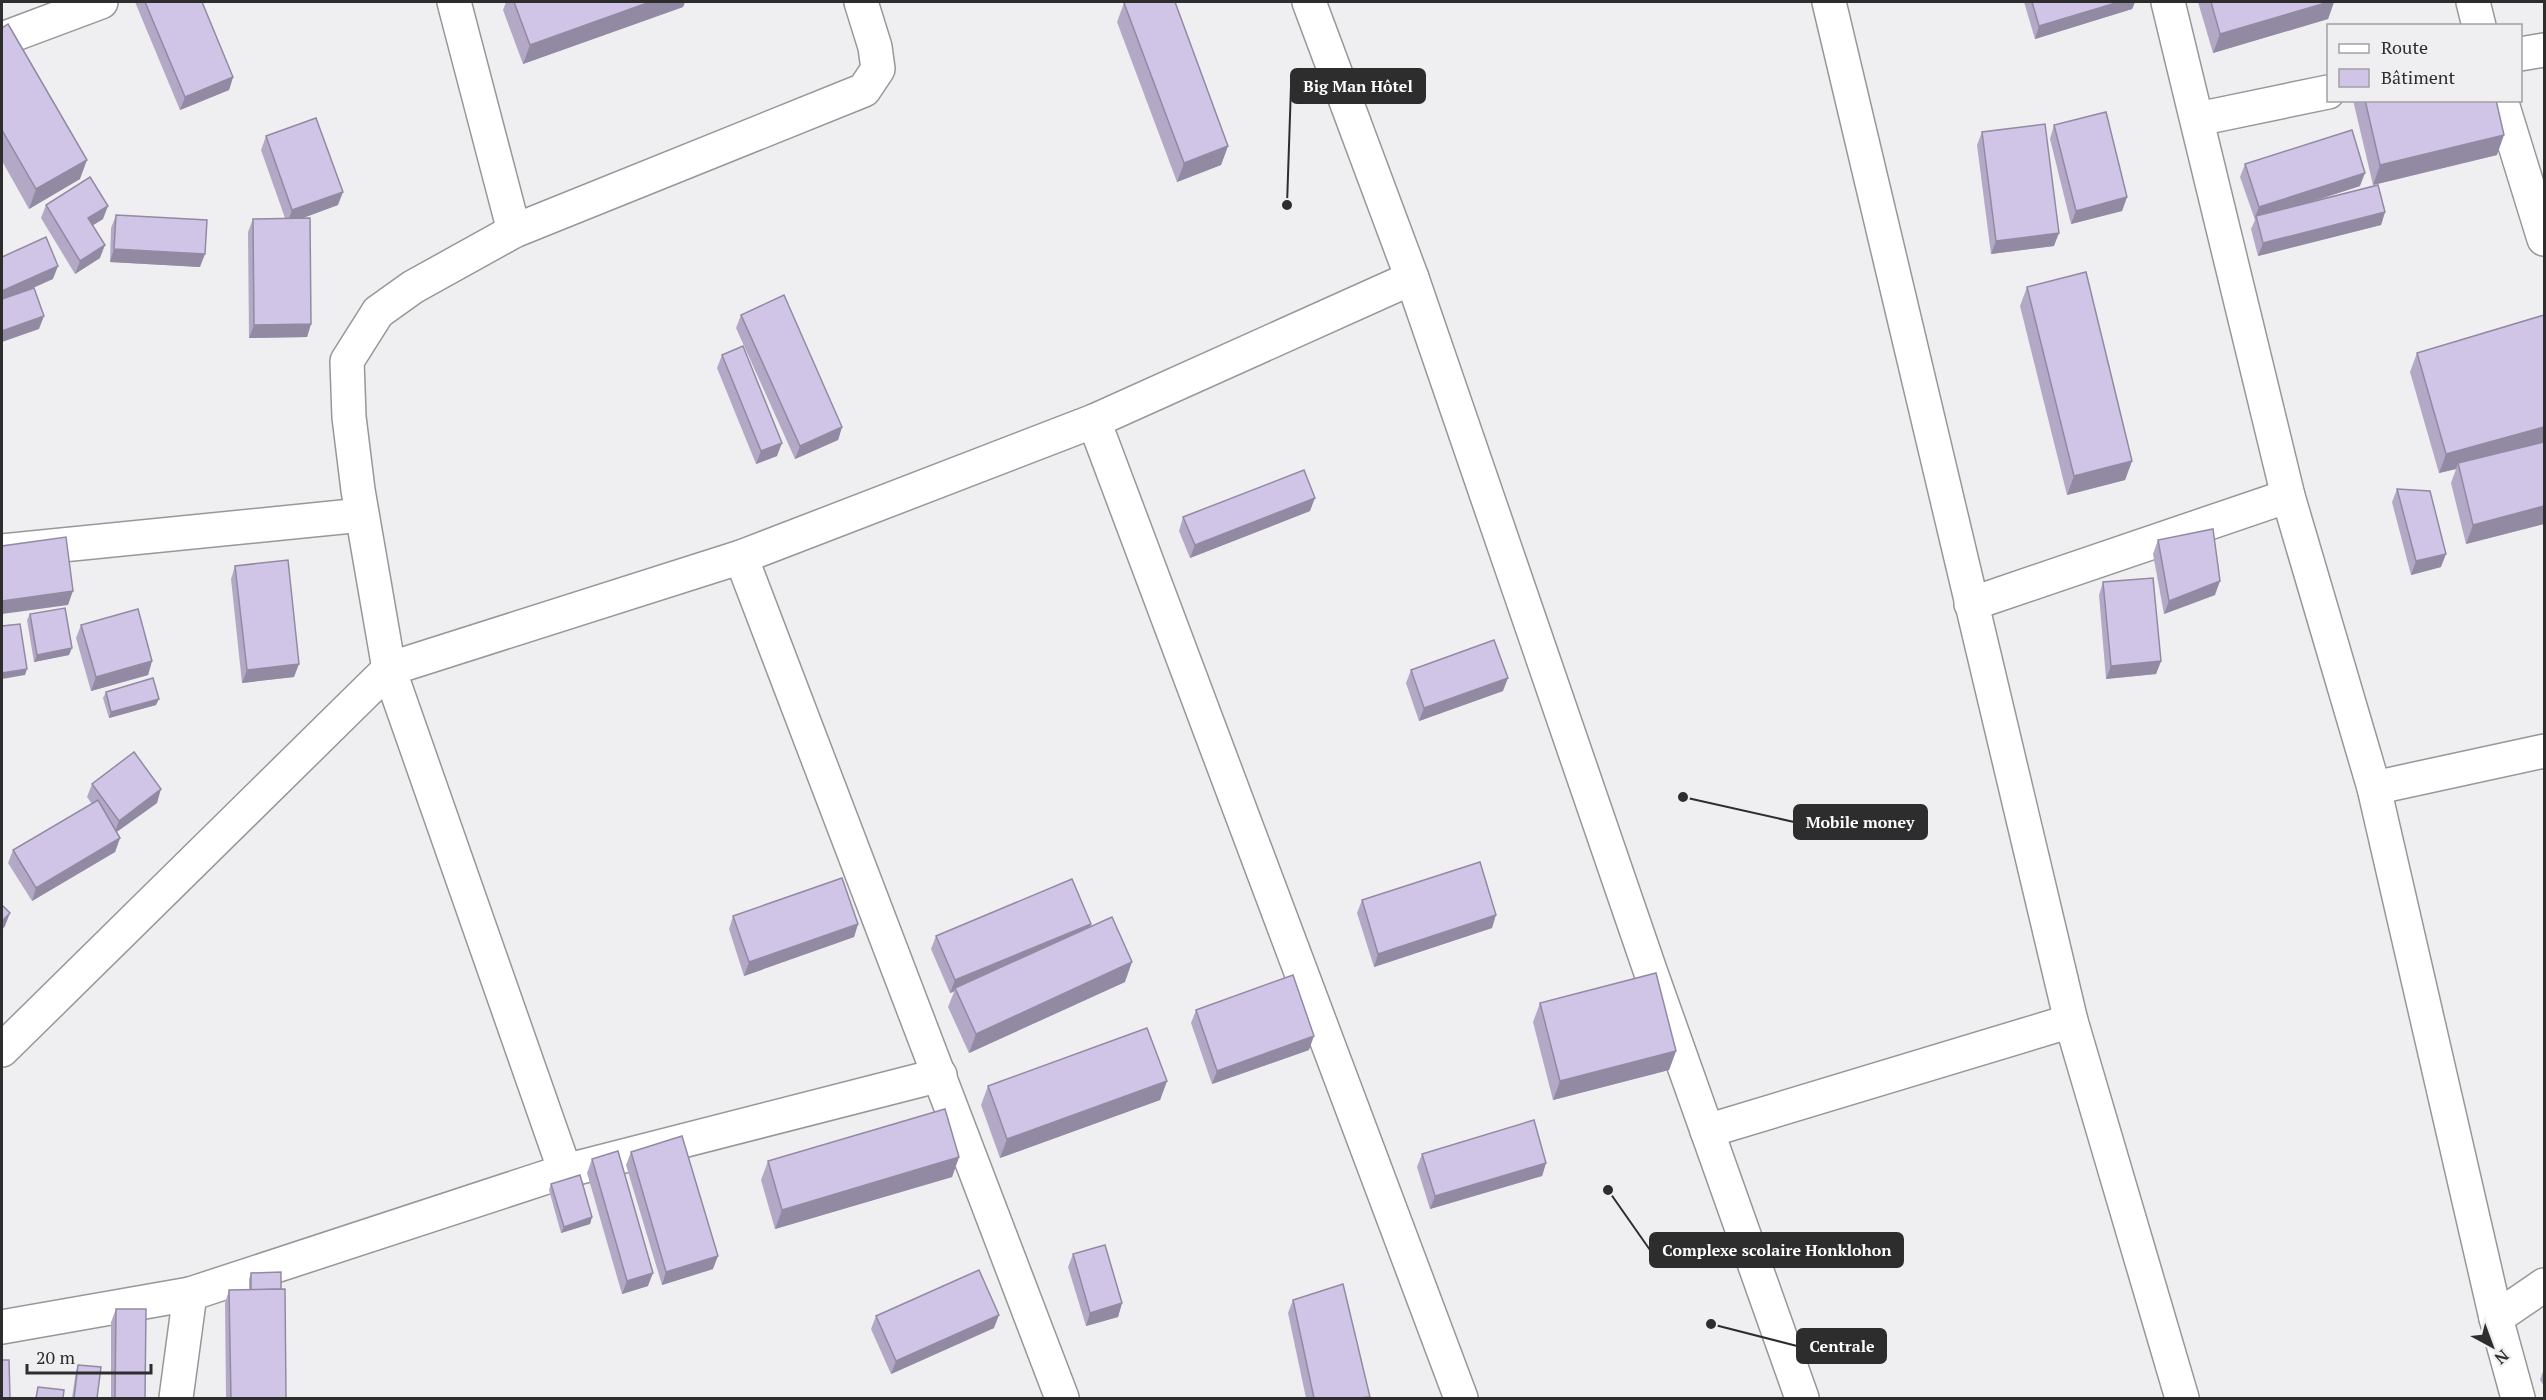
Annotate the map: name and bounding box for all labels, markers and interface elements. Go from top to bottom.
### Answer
legend [2327,24,2522,102]
text: Route [2381,35,2428,59]
text: Bâtiment [2381,65,2456,89]
callout: Big Man Hôtel [1291,69,1425,103]
text: Big Man Hôtel [1303,75,1413,97]
callout: Mobile money [1794,805,1927,839]
text: Mobile money [1806,811,1915,833]
callout: Complexe scolaire Honklohon [1650,1233,1903,1267]
text: Complexe scolaire Honklohon [1662,1239,1892,1261]
north arrow [2462,1316,2522,1376]
callout: Centrale [1797,1329,1886,1363]
text: Centrale [1809,1335,1875,1357]
scale bar [27,1337,152,1375]
text: 20 m [36,1345,76,1369]
text: N [2490,1345,2514,1370]

